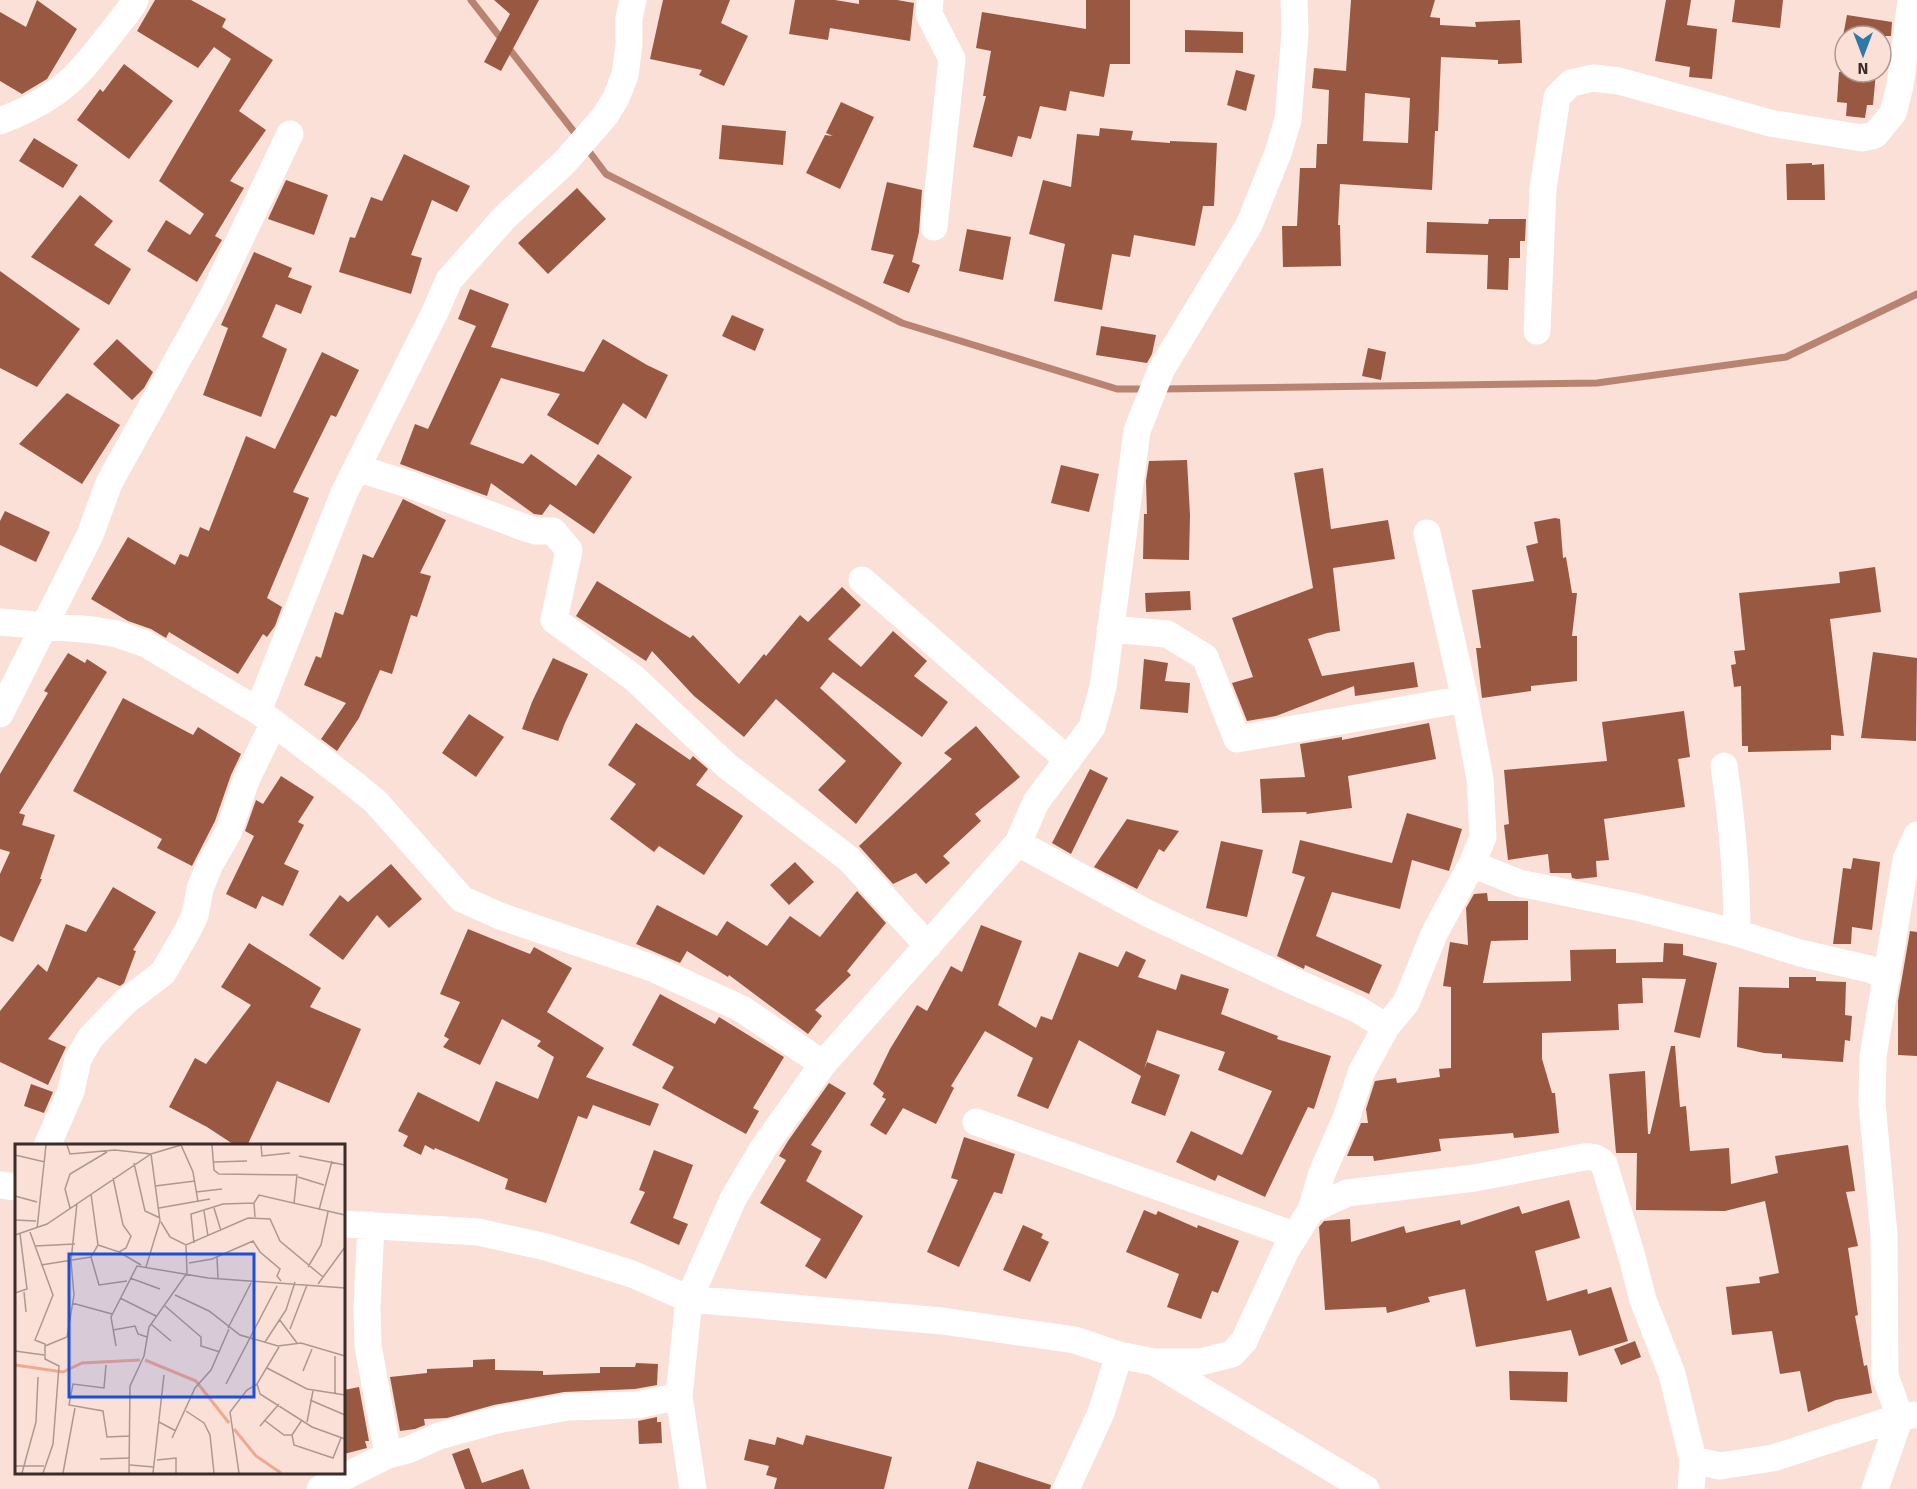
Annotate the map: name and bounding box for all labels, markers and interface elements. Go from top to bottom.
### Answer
north arrow [1833,24,1893,84]
text: N [1857,58,1869,78]
inset map [15,1144,345,1474]

